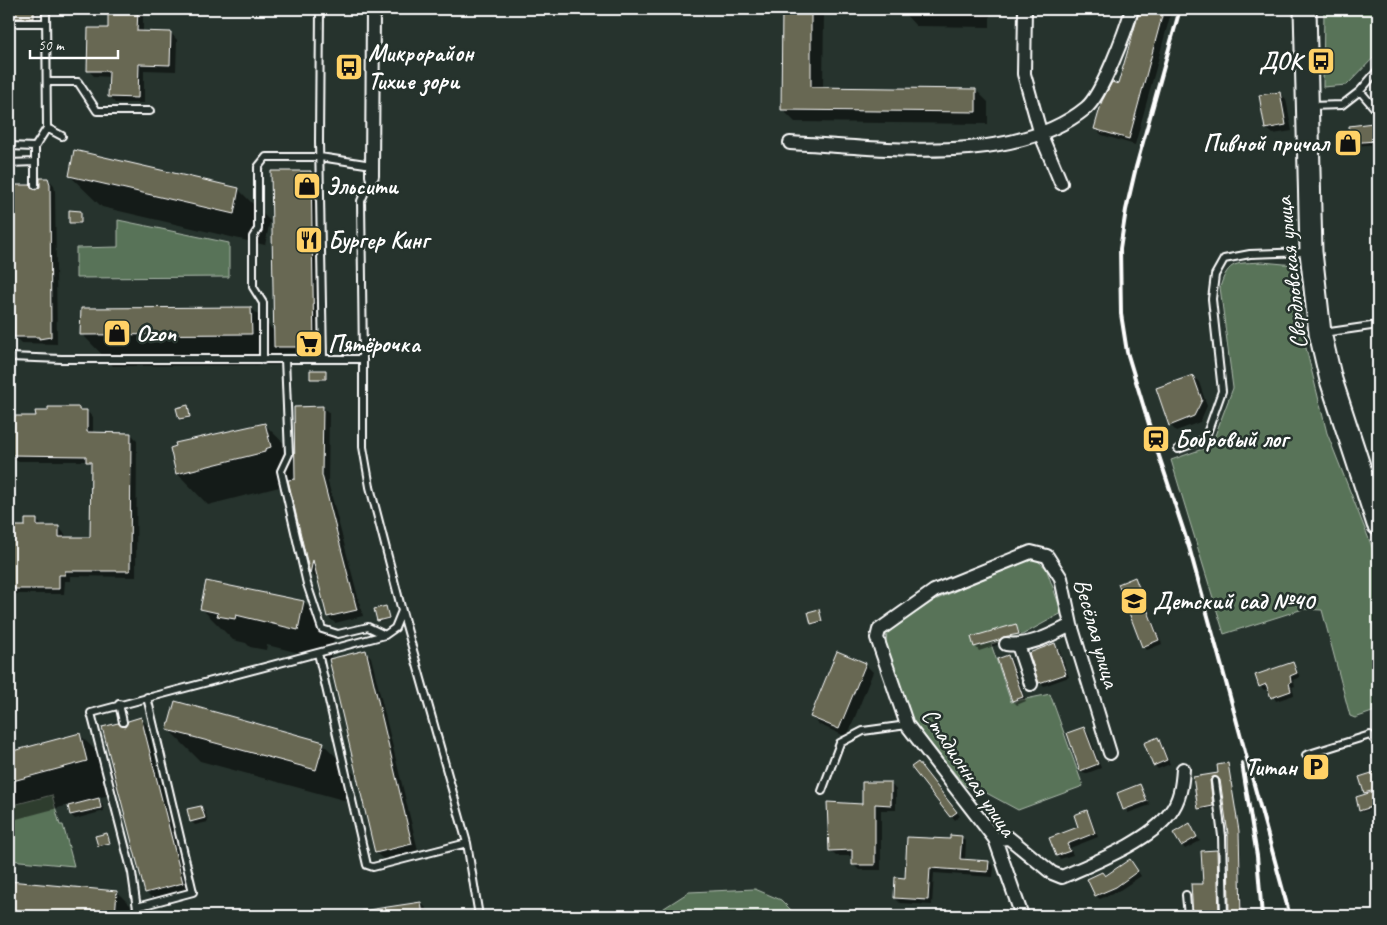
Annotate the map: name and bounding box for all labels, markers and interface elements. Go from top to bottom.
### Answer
scale bar [30,28,118,60]
text: 50 m [38,36,65,55]
place label: Микрорайон Тихие зори [368,38,475,97]
place label: ДОК [1259,46,1306,76]
bus stop icon: ДОК [1306,46,1336,76]
bus stop icon: Микрорайон Тихие зори [334,52,364,82]
place label: Пивной причал [1203,128,1331,158]
shop icon: Пивной причал [1333,128,1363,158]
shop icon: Эльсити [292,171,322,201]
place label: Эльсити [326,171,399,201]
street label: Свердловская улица [1268,194,1314,350]
restaurant icon: Бургер Кинг [294,225,324,255]
place label: Бургер Кинг [328,225,432,255]
shop icon: Ozon [102,318,132,348]
place label: Ozon [136,318,177,348]
supermarket icon: Пятёрочка [294,329,324,359]
place label: Пятёрочка [328,329,421,359]
station icon: Бобровый лог [1141,424,1171,454]
place label: Бобровый лог [1175,424,1291,454]
street label: Весёлая улица [1067,575,1127,692]
school or university icon: Детский сад №40 [1119,586,1149,616]
place label: Детский сад №40 [1153,586,1316,616]
street label: Стадионная улица [915,702,1024,843]
place label: Титан [1245,752,1298,782]
parking icon: Титан [1301,752,1331,782]

